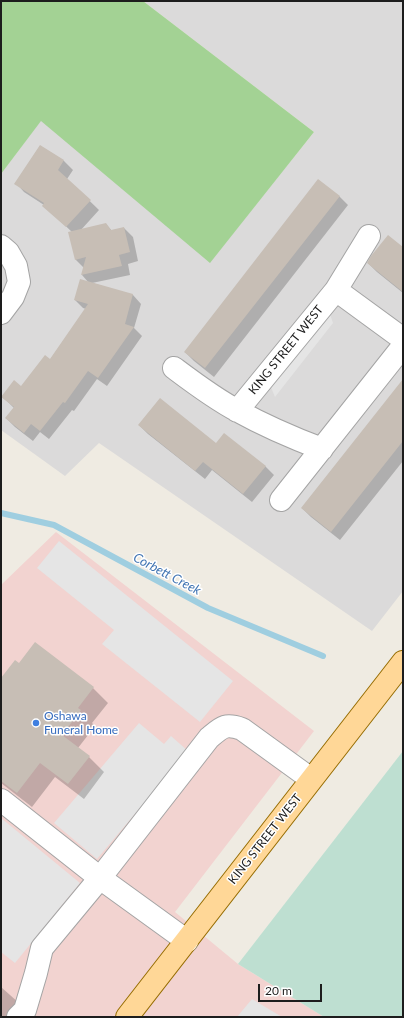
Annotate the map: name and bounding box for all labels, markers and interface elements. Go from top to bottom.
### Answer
street label: KING STREET WEST [246,303,326,397]
water label: Corbett Creek [130,550,204,598]
place label: Oshawa Funeral Home [44,709,118,737]
marker: Oshawa Funeral Home [31,718,41,728]
street label: KING STREET WEST [225,791,305,887]
scale bar [260,976,324,1002]
text: 20 m [265,983,292,998]

